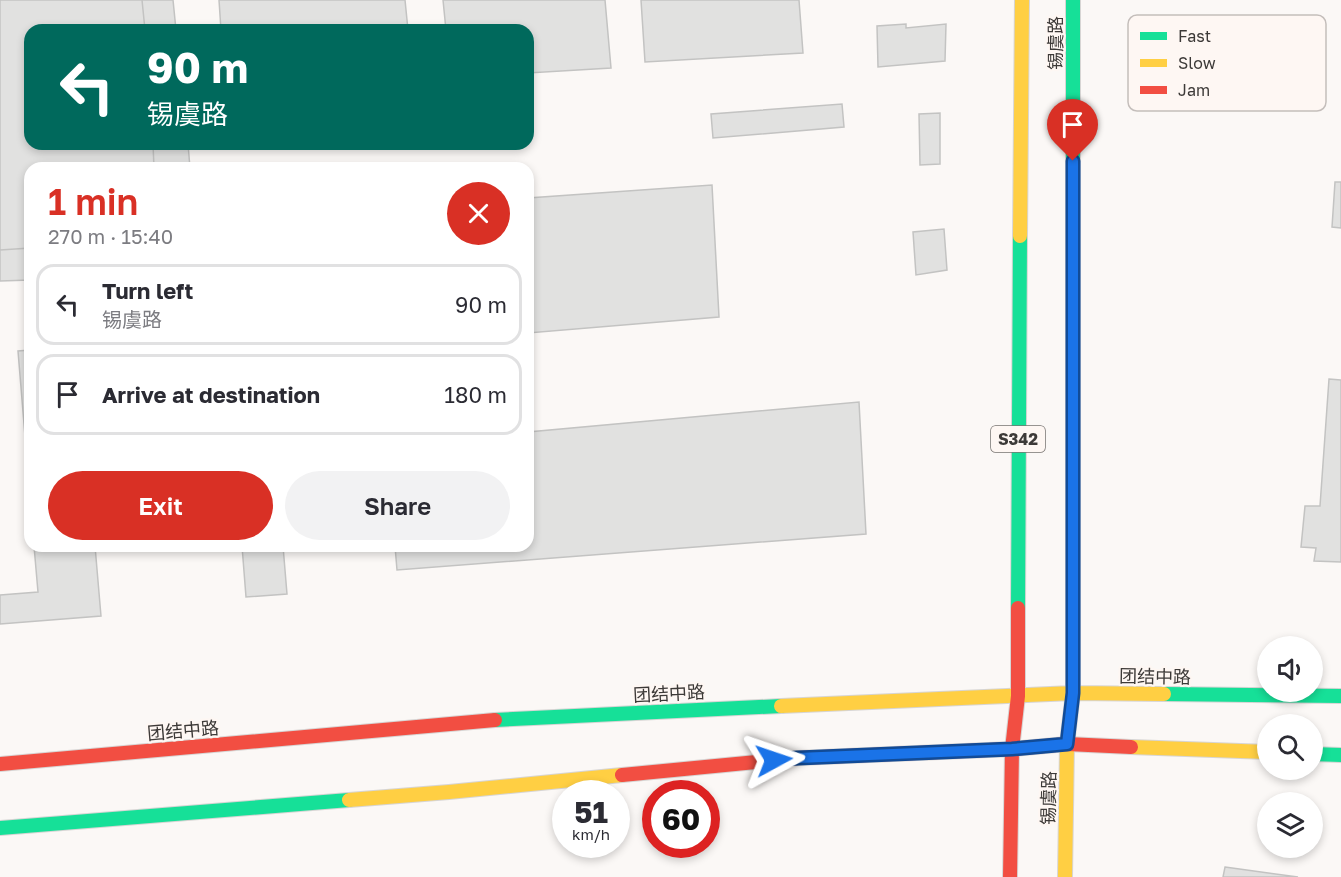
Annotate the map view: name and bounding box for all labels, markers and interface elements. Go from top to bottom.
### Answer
legend [1128,15,1326,111]
street label: 锡虞路 [1044,16,1066,70]
text: Fast [1178,26,1211,46]
text: 90 m [147,42,248,92]
icon: left [48,48,126,126]
text: Slow [1178,53,1216,73]
text: Jam [1178,80,1210,100]
text: 锡虞路 [147,98,228,130]
pin [1047,99,1098,161]
icon: arrive [1056,108,1089,141]
text: 1 min [48,180,138,223]
button: close [447,182,510,245]
text: 270 m · 15:40 [48,224,173,248]
text: Turn left [102,277,193,304]
icon: left [51,288,84,321]
text: 90 m [455,291,507,318]
text: 锡虞路 [102,307,162,331]
icon: arrive [51,378,84,411]
text: Arrive at destination [102,381,320,408]
text: 180 m [444,381,507,408]
road number: S342 [991,426,1045,452]
button: Exit [48,471,273,540]
button: Share [285,471,510,540]
map controls [1257,636,1323,858]
button: sound [1257,636,1323,702]
street label: 团结中路 [1119,664,1191,688]
street label: 团结中路 [632,680,706,706]
button: search [1257,714,1323,780]
street label: 团结中路 [146,716,220,744]
position arrow [742,728,806,792]
street label: 锡虞路 [1037,771,1059,825]
speed limit sign: 60 [642,780,720,858]
button: layers [1257,792,1323,858]
text: 51 [574,794,608,830]
text: km/h [572,825,610,843]

